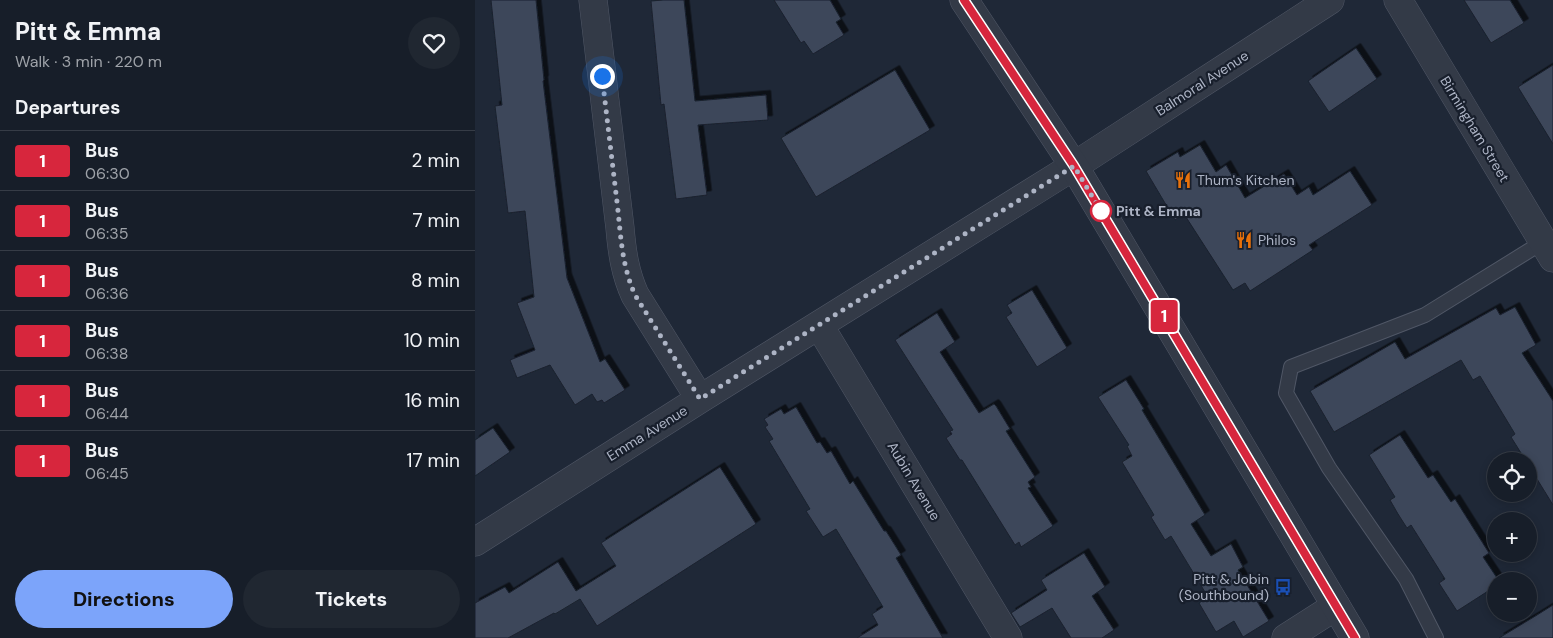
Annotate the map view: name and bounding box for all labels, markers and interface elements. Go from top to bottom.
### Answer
text: Pitt & Emma [15,16,161,47]
button: heart [408,17,460,69]
street label: Balmoral Avenue [1152,46,1252,120]
text: Walk · 3 min · 220 m [15,51,162,72]
your location [590,64,615,89]
street label: Birmingham Street [1436,73,1514,185]
text: Departures [15,95,120,120]
text: Bus [85,138,119,163]
text: 2 min [412,148,460,173]
text: 1 [39,149,46,173]
text: 06:30 [85,163,130,184]
restaurant icon: Thum's Kitchen [1173,170,1193,190]
place label: Thum's Kitchen [1197,171,1295,189]
text: Bus [85,198,119,223]
marker: Pitt & Emma [1090,200,1112,222]
place label: Pitt & Emma [1116,202,1201,220]
text: 7 min [412,208,460,233]
text: 1 [39,209,46,233]
text: 06:35 [85,223,128,244]
restaurant icon: Philos [1234,230,1254,250]
place label: Philos [1258,231,1296,249]
text: Bus [85,258,119,283]
text: 8 min [411,268,460,293]
text: 1 [39,269,46,293]
text: 06:36 [85,283,129,304]
line badge: 1 [1148,300,1180,332]
text: 1 [1161,304,1167,328]
text: Bus [85,318,119,343]
text: 10 min [404,328,460,353]
text: 1 [39,329,46,353]
text: 06:38 [85,343,128,364]
text: Bus [85,378,119,403]
text: 16 min [405,388,460,413]
text: 1 [39,389,46,413]
street label: Emma Avenue [603,401,691,465]
text: 06:44 [85,403,129,424]
text: Bus [85,438,119,463]
street label: Aubin Avenue [883,438,945,524]
text: 17 min [406,448,460,473]
text: 1 [39,449,46,473]
map controls [1487,452,1537,622]
button: locate [1487,452,1537,502]
text: 06:45 [85,463,129,484]
button: + [1487,512,1537,562]
button: Directions [15,570,233,628]
button: Tickets [243,570,460,628]
place label: Pitt & Jobin (Southbound) [1179,570,1269,604]
button: − [1487,572,1537,622]
bus stop icon: Pitt & Jobin (Southbound) [1273,577,1293,597]

